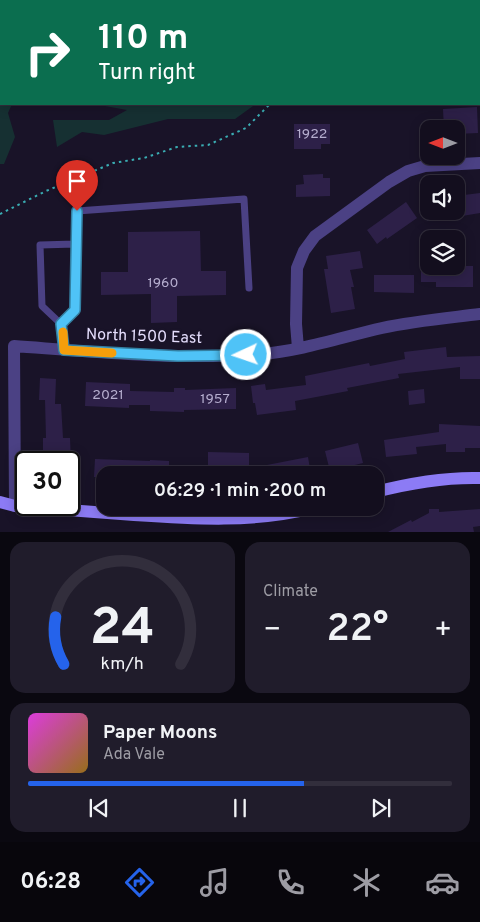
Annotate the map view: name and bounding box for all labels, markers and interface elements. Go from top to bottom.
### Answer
text: 110 m [98,17,188,61]
icon: right [15,20,80,85]
text: Turn right [98,60,195,87]
north arrow [420,120,465,165]
map controls [420,120,465,275]
house number: 1922 [297,126,327,143]
pin [56,160,98,211]
icon: arrive [63,167,91,195]
button: sound [420,175,465,220]
button: layers [420,230,465,275]
house number: 1960 [148,275,178,292]
street label: North 1500 East [85,325,203,349]
position arrow [219,328,271,380]
house number: 2021 [92,387,124,404]
house number: 1957 [200,391,230,408]
speed limit sign: 30 [15,451,80,516]
text: 06:29 · 1 min · 200 m [154,479,326,503]
text: Climate [263,582,318,602]
text: 24 [90,597,155,663]
text: 22° [326,606,389,655]
text: − [263,613,281,649]
text: + [434,613,452,649]
text: km/h [101,653,144,676]
text: Paper Moons [103,721,217,745]
text: Ada Vale [103,745,165,765]
icon: previous [85,794,113,822]
icon: pause [226,794,254,822]
icon: next [367,794,395,822]
icon: directions [122,865,157,900]
icon: music [197,865,232,900]
icon: phone [273,865,308,900]
icon: climate [349,865,384,900]
icon: car [425,865,460,900]
text: 06:28 [20,869,81,896]

